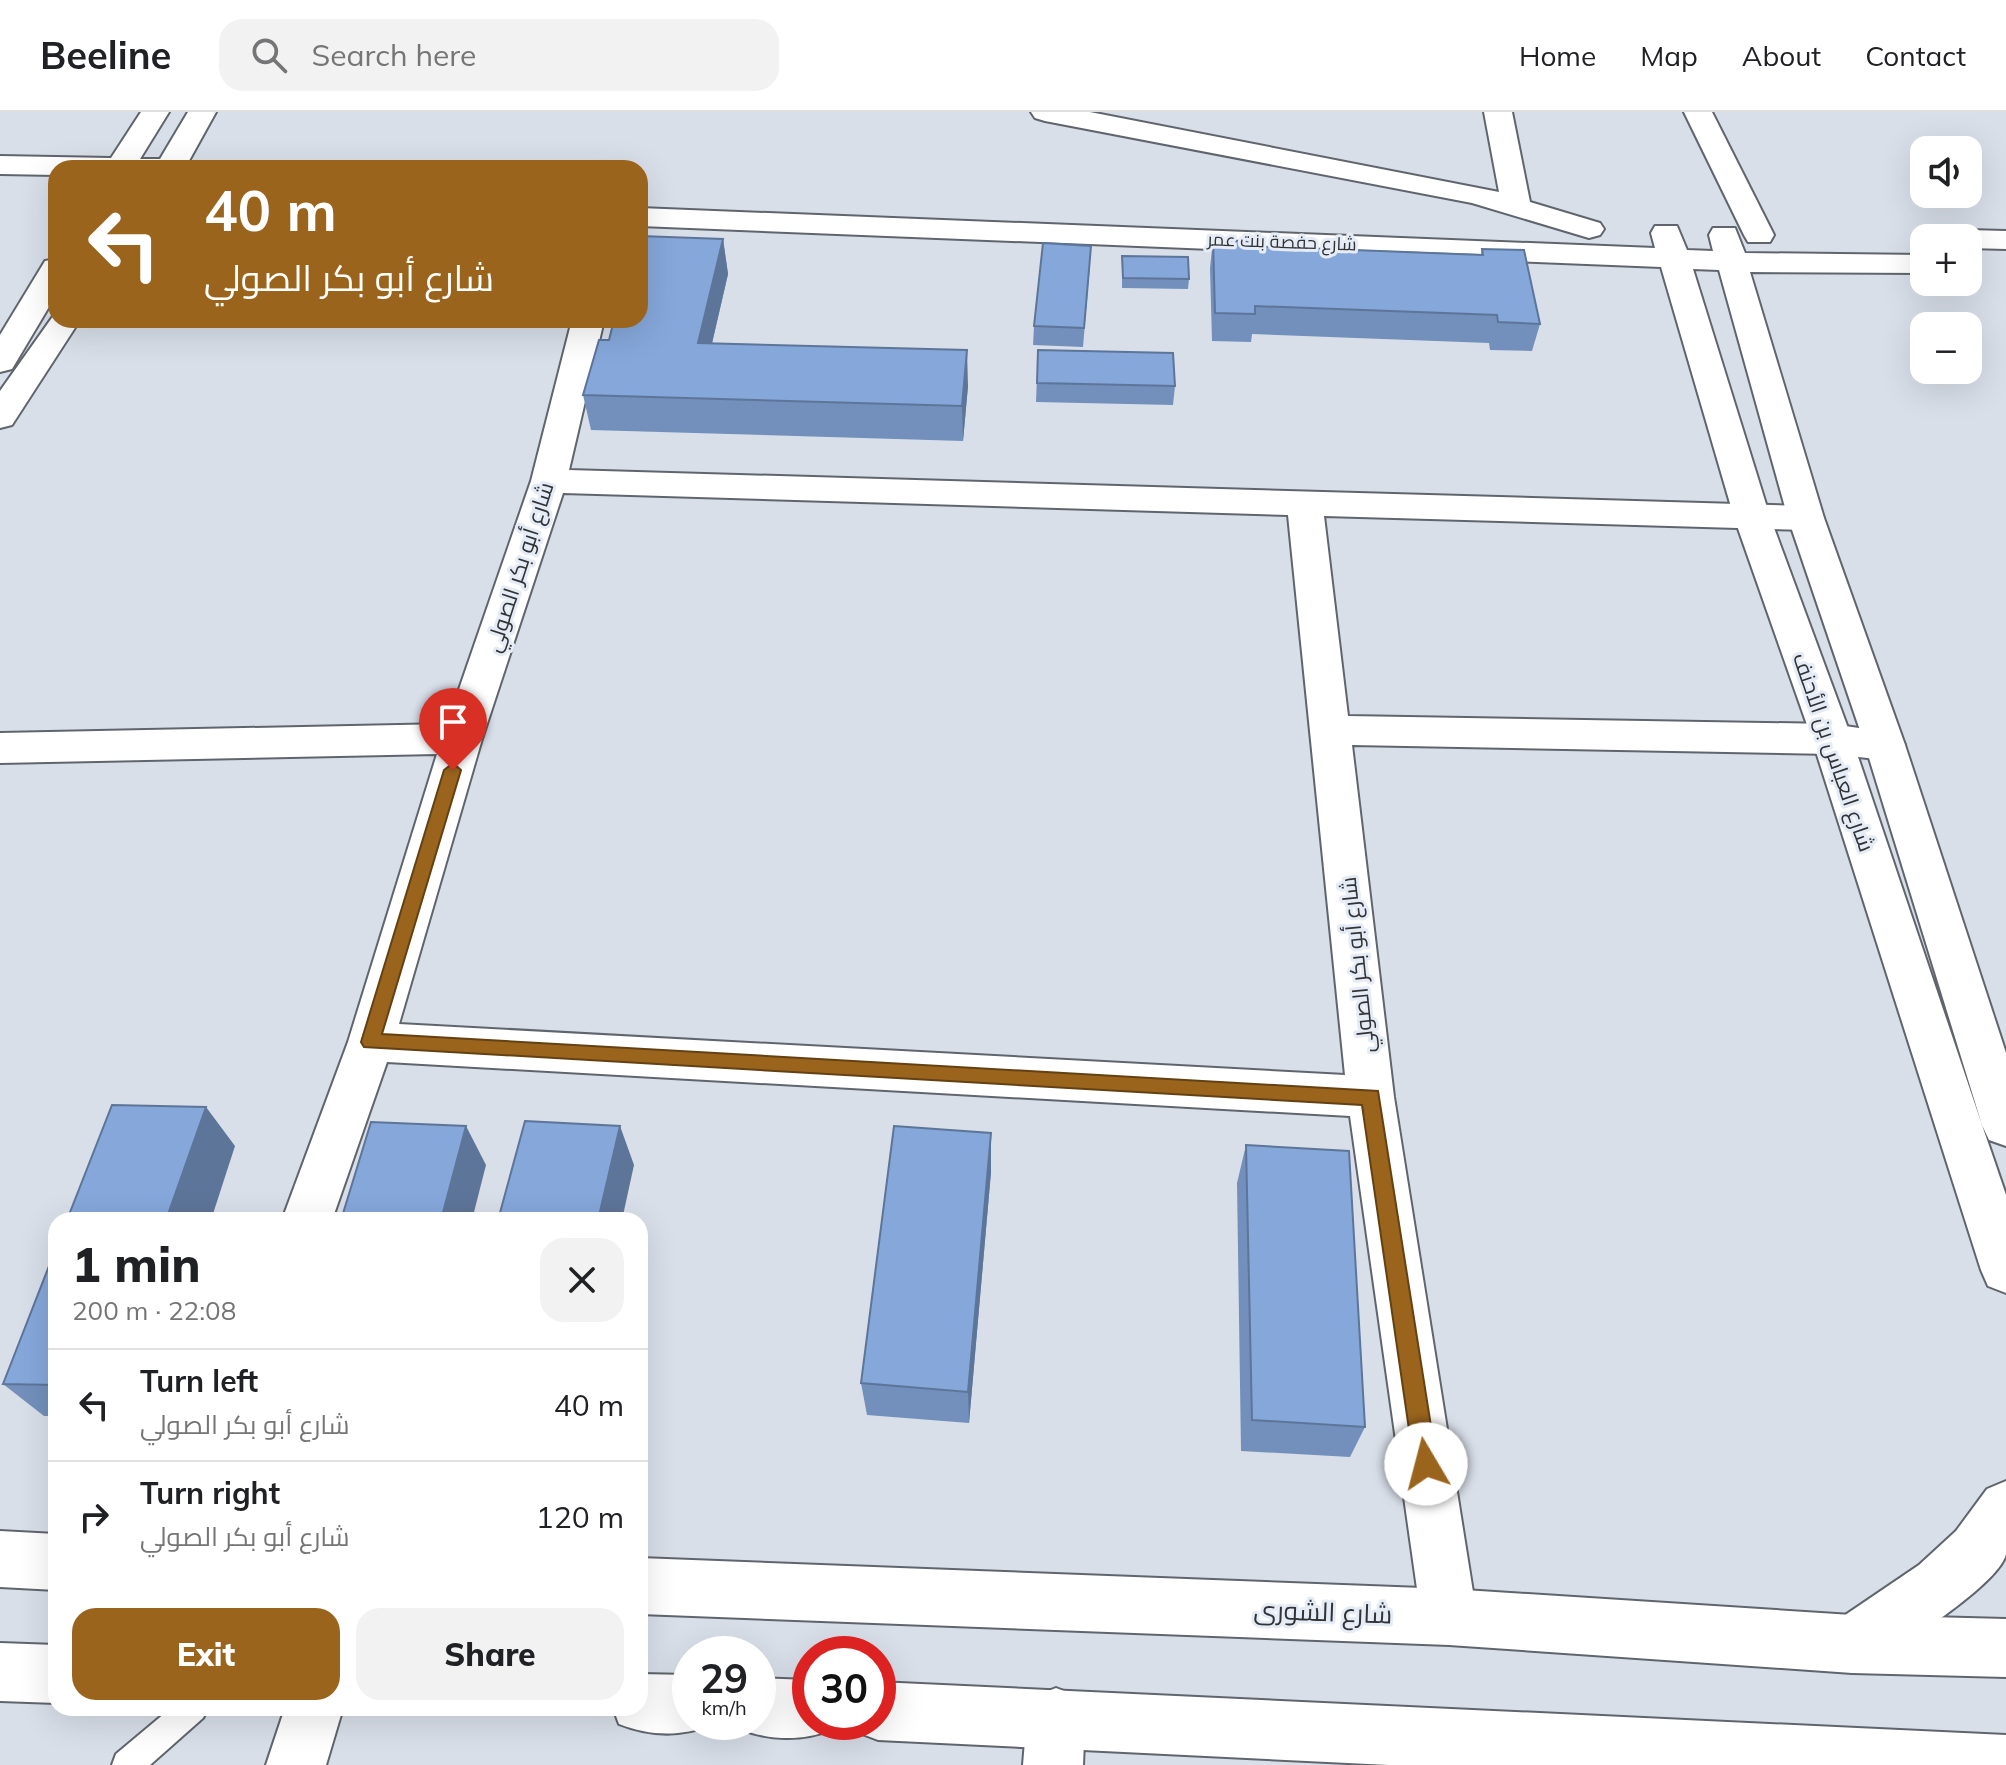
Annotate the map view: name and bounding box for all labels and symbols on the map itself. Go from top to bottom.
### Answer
street label: شارع حفصة بنت عمر [1206,227,1357,257]
street label: شارع أبو بكر الصولي [478,478,563,657]
street label: شارع العباس بن الأحنف [1786,649,1881,856]
pin [419,688,487,770]
street label: شارع أبو بكر الصولي [1334,875,1383,1055]
position arrow [1384,1422,1468,1506]
street label: شارع الشورى [1253,1593,1393,1631]
speed limit sign: 30 [792,1636,896,1740]

